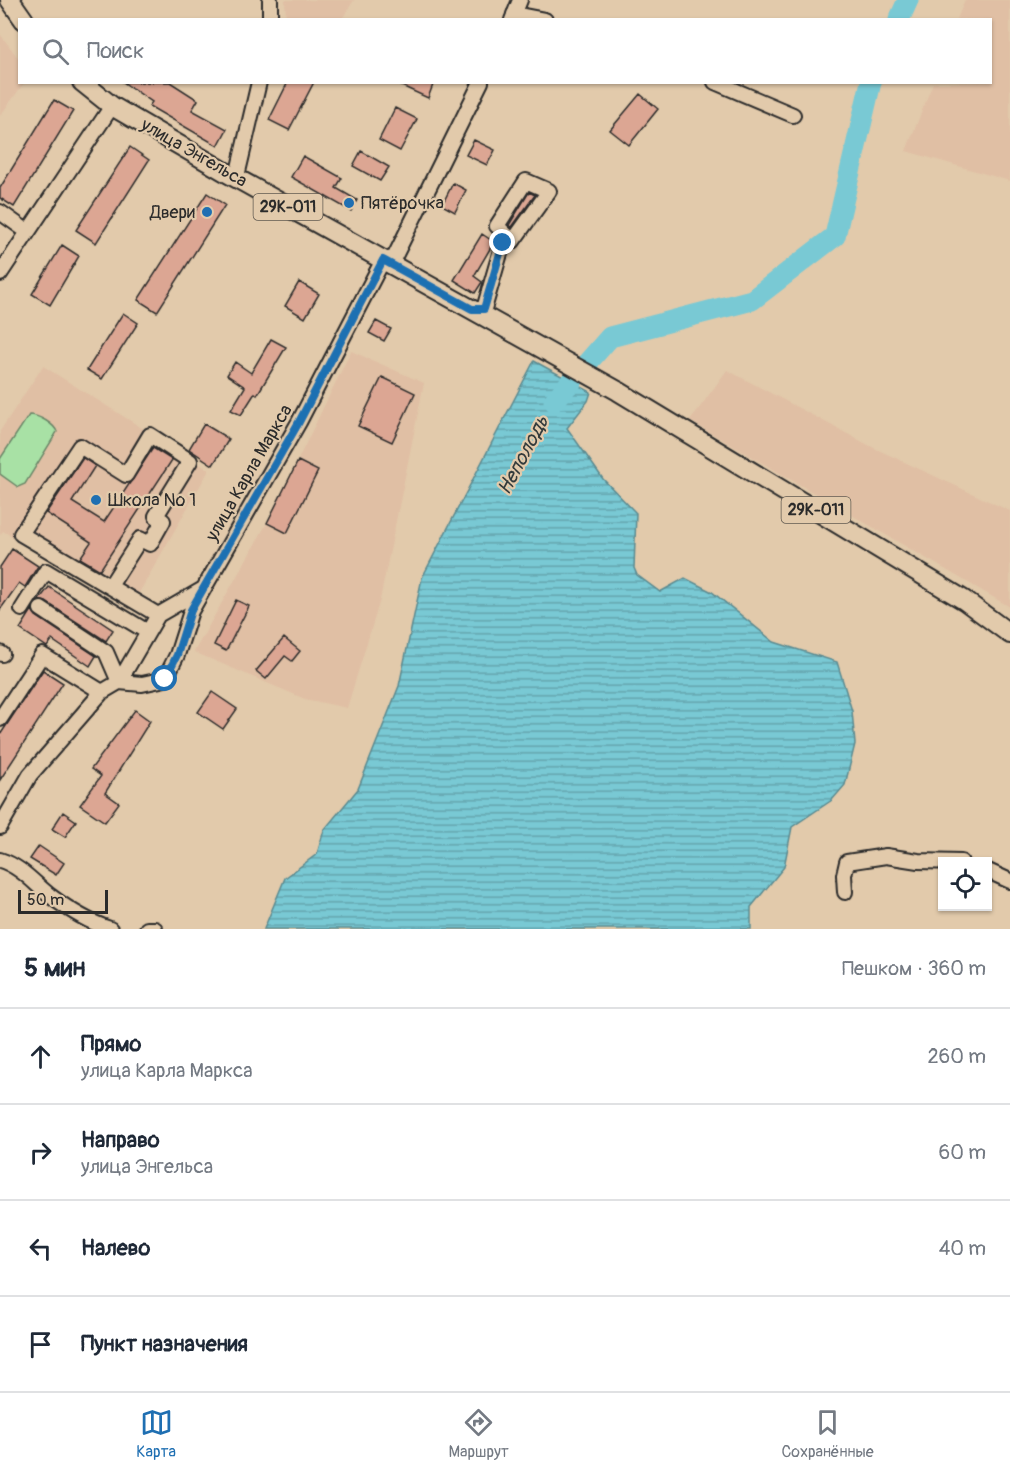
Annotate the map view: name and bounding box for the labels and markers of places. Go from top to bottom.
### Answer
place label: Пятёрочка [361,192,444,215]
marker: Пятёрочка [342,196,356,210]
place label: Двери [149,201,195,224]
marker: Двери [200,205,214,219]
place label: Школа № 1 [108,489,196,512]
marker: Школа № 1 [89,493,103,507]

